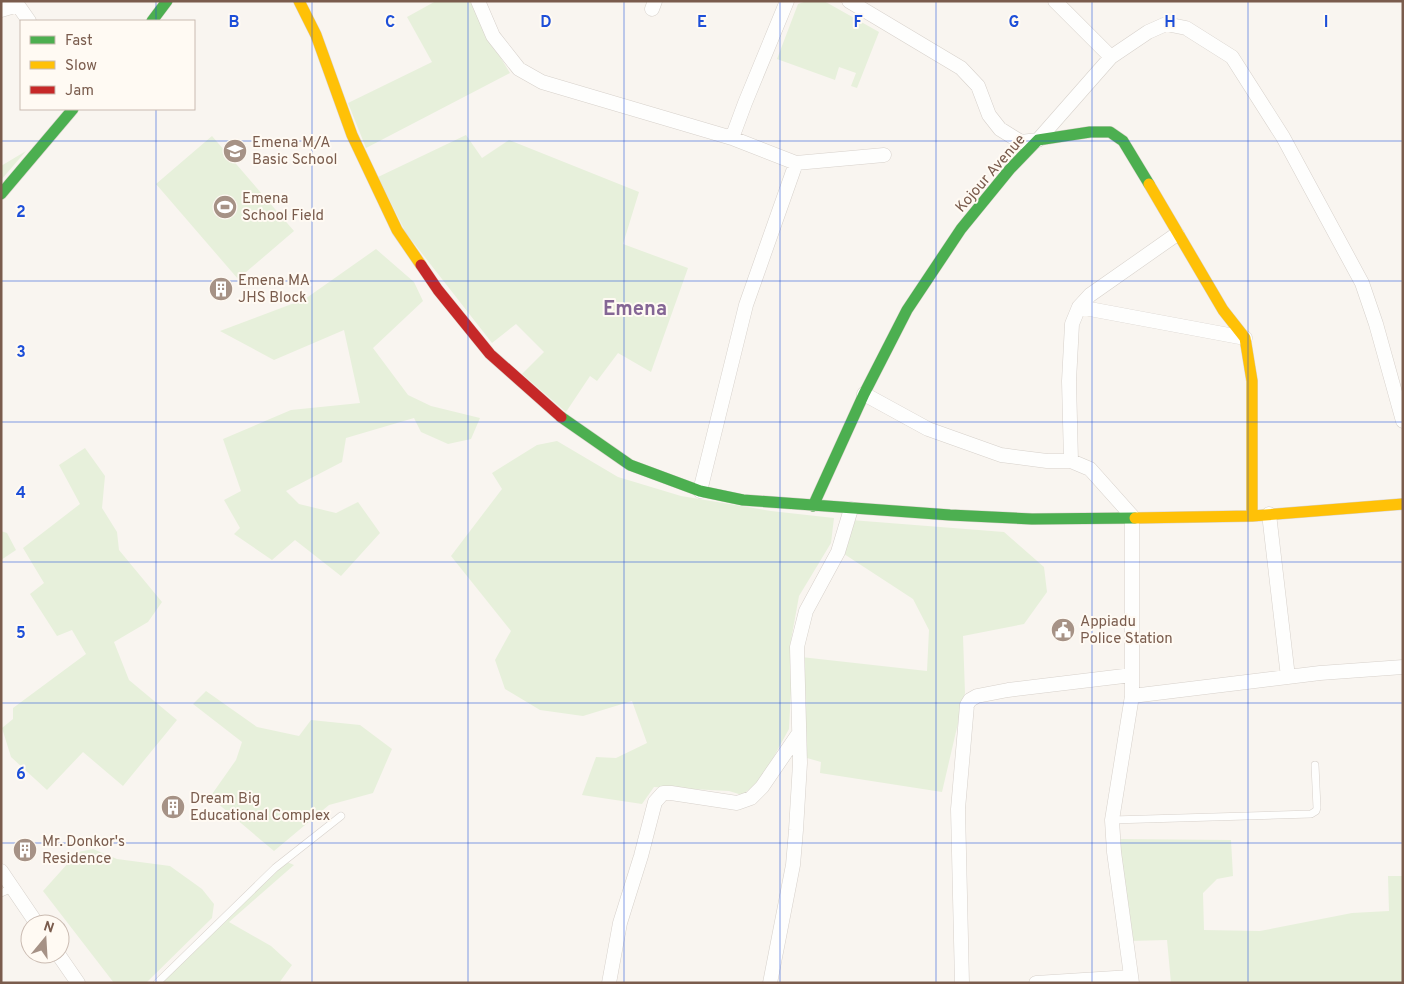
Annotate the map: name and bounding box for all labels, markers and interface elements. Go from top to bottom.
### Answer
text: B [228,13,240,33]
text: C [385,13,395,33]
text: D [540,13,552,33]
text: E [697,13,707,33]
text: F [853,13,863,33]
text: G [1009,13,1019,33]
text: H [1164,13,1176,33]
text: I [1324,13,1328,33]
legend [20,20,195,110]
text: Fast [65,32,93,51]
text: Slow [65,57,97,76]
text: Jam [65,82,94,101]
street label: Kojour Avenue [952,131,1030,217]
place label: Emena M/A Basic School [252,134,338,170]
school or university icon: Emena M/A Basic School [222,138,248,164]
place label: Emena School Field [242,190,324,226]
sports icon: Emena School Field [212,194,238,220]
text: 2 [16,203,26,223]
place label: Emena MA JHS Block [238,272,310,308]
building icon: Emena MA JHS Block [208,276,234,302]
district label: Emena [603,297,667,323]
text: 3 [16,343,26,363]
text: 4 [16,484,26,504]
place label: Appiadu Police Station [1080,613,1173,649]
public building icon: Appiadu Police Station [1050,617,1076,643]
text: 5 [16,624,26,644]
text: 6 [16,765,26,785]
place label: Dream Big Educational Complex [190,790,331,826]
building icon: Dream Big Educational Complex [160,794,186,820]
place label: Mr. Donkor's Residence [42,833,125,869]
building icon: Mr. Donkor's Residence [12,837,38,863]
north arrow [20,914,70,964]
text: N [41,918,56,938]

